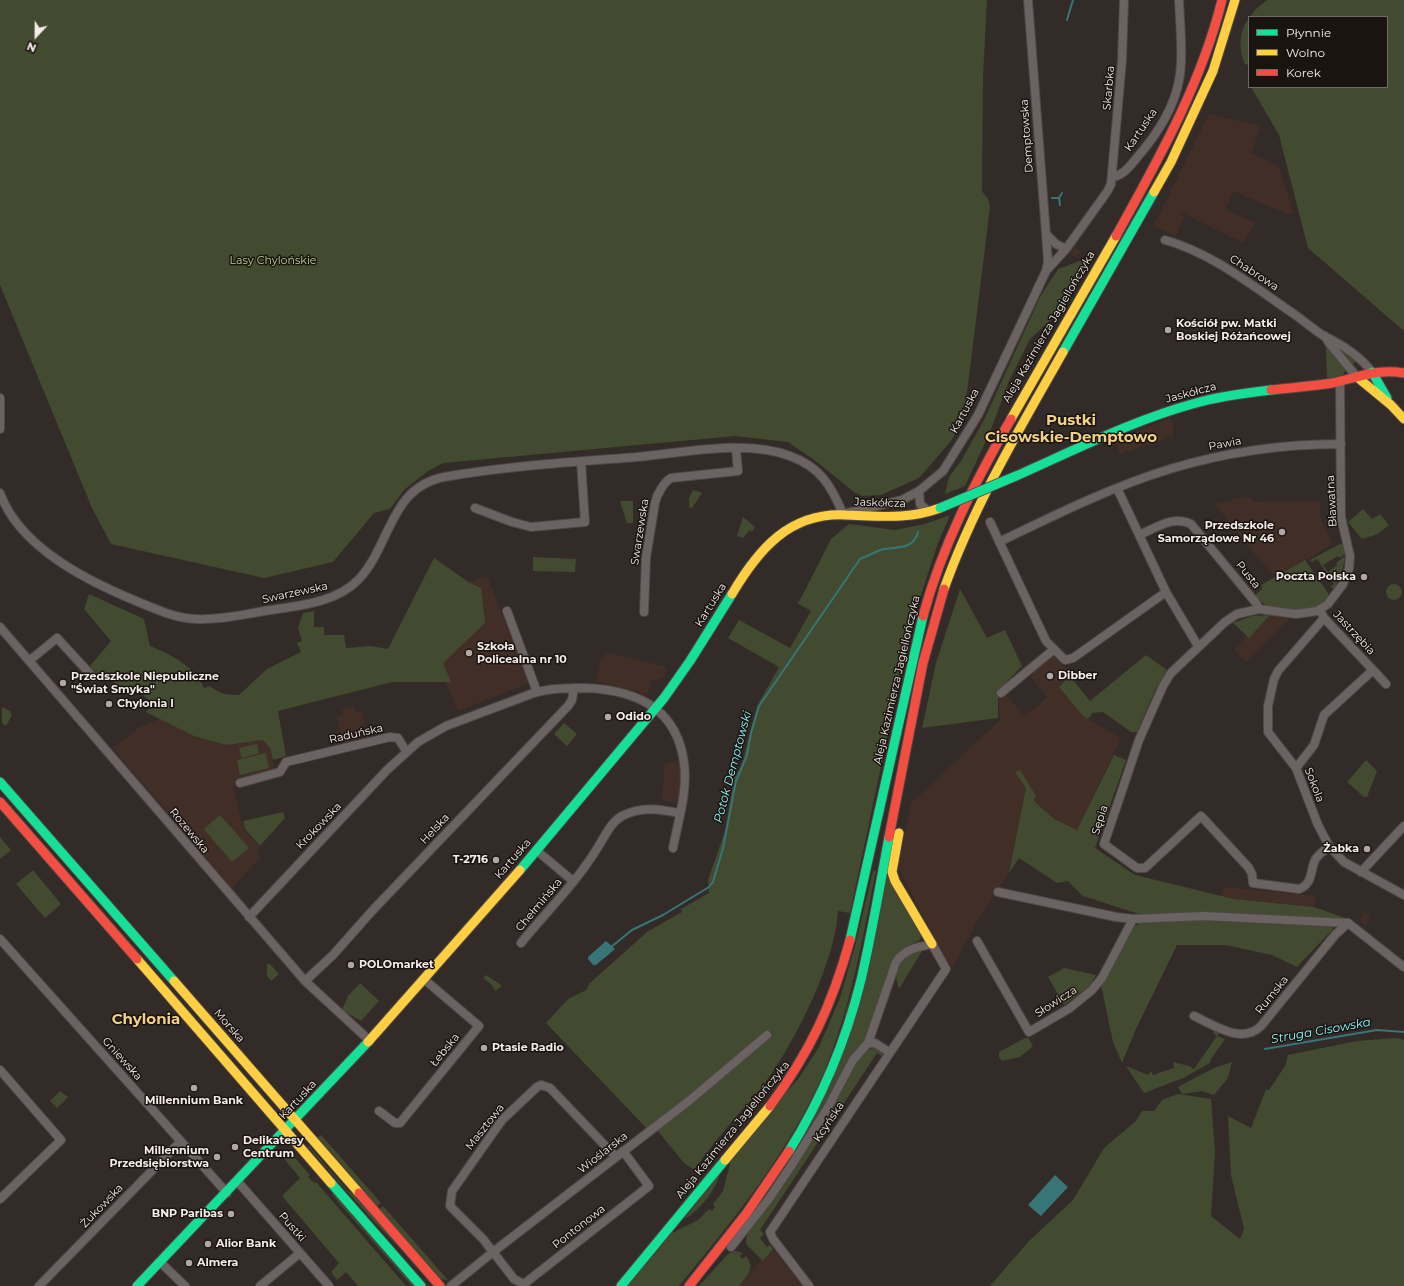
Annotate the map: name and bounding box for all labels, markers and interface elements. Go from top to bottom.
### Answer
north arrow [16,16,56,56]
legend [1248,16,1388,88]
text: Płynnie [1286,25,1331,40]
text: N [25,39,38,55]
text: Wolno [1286,45,1325,60]
street label: Skarbka [1100,65,1118,111]
text: Korek [1286,65,1321,80]
street label: Demptowska [1018,99,1036,173]
street label: Kartuska [1122,106,1160,154]
street label: Aleja Kazimierza Jagiellończyka [1000,249,1098,405]
street label: Chabrowa [1227,252,1281,294]
park label: Lasy Chylońskie [229,254,317,268]
place label: Kościół pw. Matki Boskiej Różańcowej [1176,317,1291,343]
marker: Kościół pw. Matki Boskiej Różańcowej [1163,325,1173,335]
street label: Jaskółcza [1164,380,1218,406]
street label: Kartuska [948,386,982,436]
district label: Pustki Cisowskie-Demptowo [985,412,1157,447]
street label: Pawia [1207,434,1243,454]
street label: Bławatna [1324,475,1340,527]
street label: Jaskółcza [854,495,906,511]
street label: Swarzewska [628,498,652,566]
place label: Przedszkole Samorządowe Nr 46 [1158,519,1274,545]
marker: Przedszkole Samorządowe Nr 46 [1277,527,1287,537]
street label: Pusta [1233,559,1263,591]
place label: Poczta Polska [1276,570,1356,584]
marker: Poczta Polska [1359,572,1369,582]
street label: Swarzewska [261,580,329,606]
street label: Kartuska [692,581,730,629]
street label: Aleja Kazimierza Jagiellończyka [871,594,923,766]
street label: Jastrzębia [1330,608,1378,658]
place label: Szkoła Policealna nr 10 [477,640,567,666]
marker: Szkoła Policealna nr 10 [464,648,474,658]
place label: Dibber [1058,669,1097,683]
place label: Przedszkole Niepubliczne "Świat Smyka" [71,670,219,696]
marker: Dibber [1045,671,1055,681]
marker: Przedszkole Niepubliczne "Świat Smyka" [58,678,68,688]
place label: Chylonia I [117,697,174,711]
marker: Chylonia I [104,699,114,709]
place label: Odido [616,710,651,724]
water label: Potok Demptowski [711,710,755,824]
marker: Odido [603,712,613,722]
street label: Raduńska [328,721,384,747]
street label: Sokola [1301,766,1327,804]
street label: Krokowska [293,800,345,852]
street label: Sępia [1089,804,1111,836]
street label: Rozewska [166,806,212,856]
street label: Helska [418,811,452,847]
street label: Kartuska [492,836,534,882]
place label: Żabka [1323,842,1359,856]
marker: Żabka [1362,844,1372,854]
place label: T-2716 [453,853,488,867]
marker: T-2716 [491,855,501,865]
street label: Chełmińska [513,876,565,934]
place label: POLOmarket [359,958,434,972]
marker: POLOmarket [346,960,356,970]
street label: Rumska [1253,973,1291,1017]
street label: Słowicza [1033,984,1079,1020]
street label: Morska [211,1007,247,1045]
district label: Chylonia [112,1011,180,1029]
water label: Struga Cisowska [1270,1015,1372,1047]
street label: Łebska [428,1031,462,1069]
street label: Gniewska [99,1035,145,1083]
place label: Ptasie Radio [492,1041,564,1055]
marker: Ptasie Radio [479,1043,489,1053]
street label: Aleja Kazimierza Jagiellończyka [673,1059,793,1201]
street label: Kartuska [276,1078,320,1122]
marker: Millennium Bank [189,1083,199,1093]
place label: Millennium Bank [145,1094,243,1108]
street label: Kcyńska [811,1099,847,1145]
street label: Masztowa [463,1101,507,1153]
street label: Wioślarska [576,1130,630,1176]
place label: Delikatesy Centrum [243,1134,303,1160]
marker: Delikatesy Centrum [230,1142,240,1152]
place label: Millennium Przedsiębiorstwa [110,1144,209,1170]
marker: Millennium Przedsiębiorstwa [212,1152,222,1162]
street label: Żukowska [78,1181,126,1231]
street label: Pontonowa [550,1202,608,1252]
place label: BNP Paribas [152,1207,223,1221]
marker: BNP Paribas [226,1209,236,1219]
street label: Pustki [276,1210,308,1244]
place label: Alior Bank [216,1237,276,1251]
marker: Alior Bank [203,1239,213,1249]
place label: Almera [197,1256,238,1270]
marker: Almera [184,1258,194,1268]

